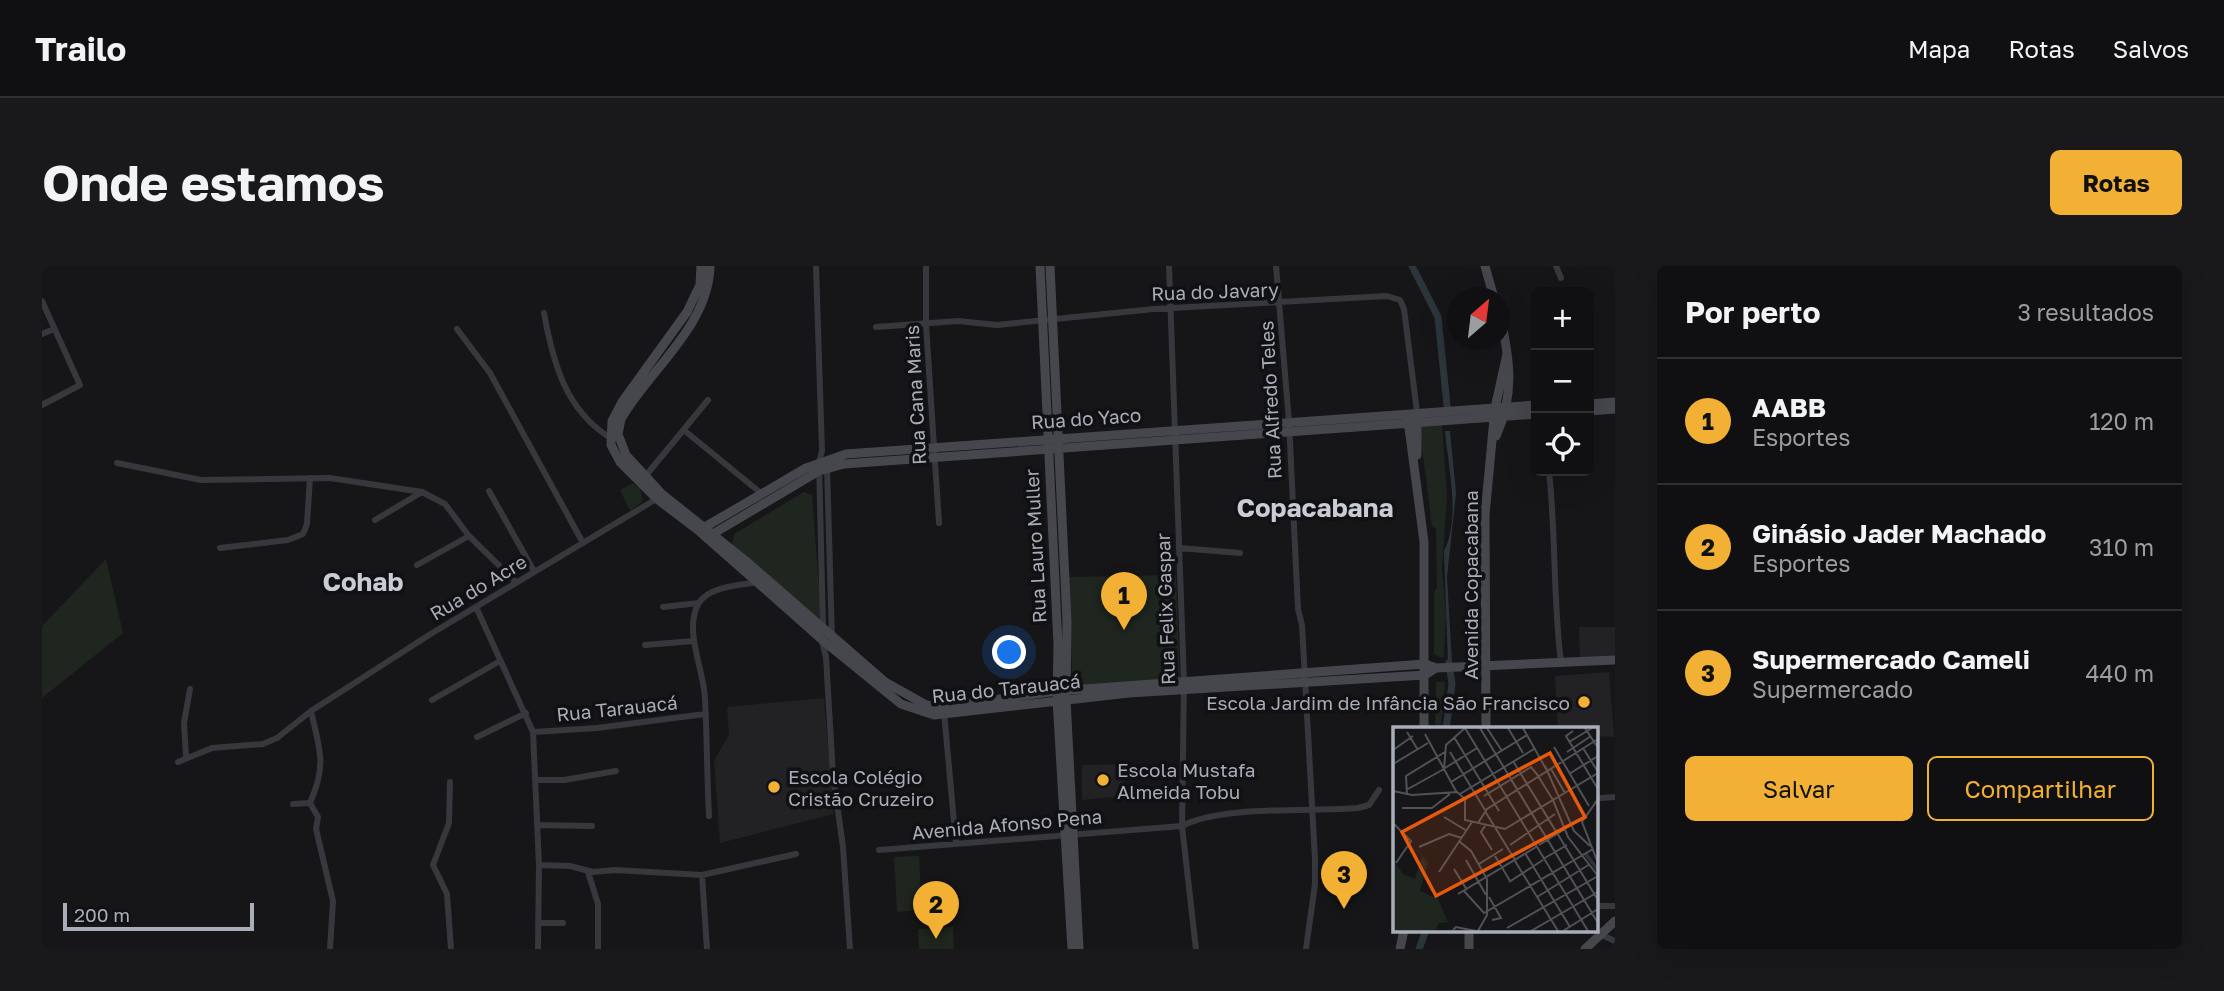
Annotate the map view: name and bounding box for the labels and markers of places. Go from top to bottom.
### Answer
pin: 1 [1101,572,1147,630]
place label: Escola Jardim de Infância São Francisco [1206,691,1570,714]
marker: Escola Jardim de Infância São Francisco [1576,694,1592,710]
place label: Escola Mustafa Almeida Tobu [1117,758,1256,803]
place label: Escola Colégio Cristão Cruzeiro [788,765,934,810]
marker: Escola Mustafa Almeida Tobu [1095,772,1111,788]
marker: Escola Colégio Cristão Cruzeiro [766,779,782,795]
pin: 3 [1321,851,1367,909]
pin: 2 [913,881,959,939]

